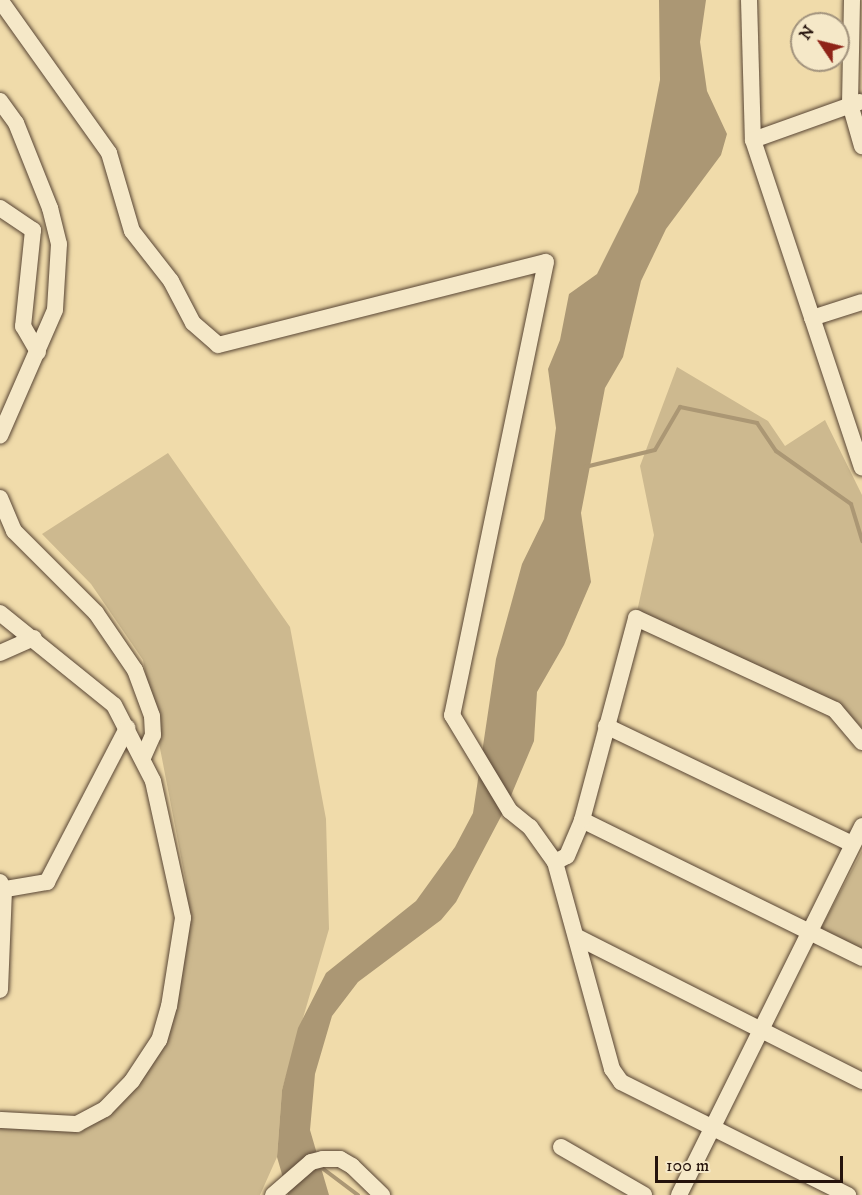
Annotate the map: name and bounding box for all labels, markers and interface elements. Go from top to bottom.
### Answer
north arrow [790,12,850,72]
text: N [795,22,819,44]
scale bar [658,1144,846,1182]
text: 100 m [666,1155,709,1177]

